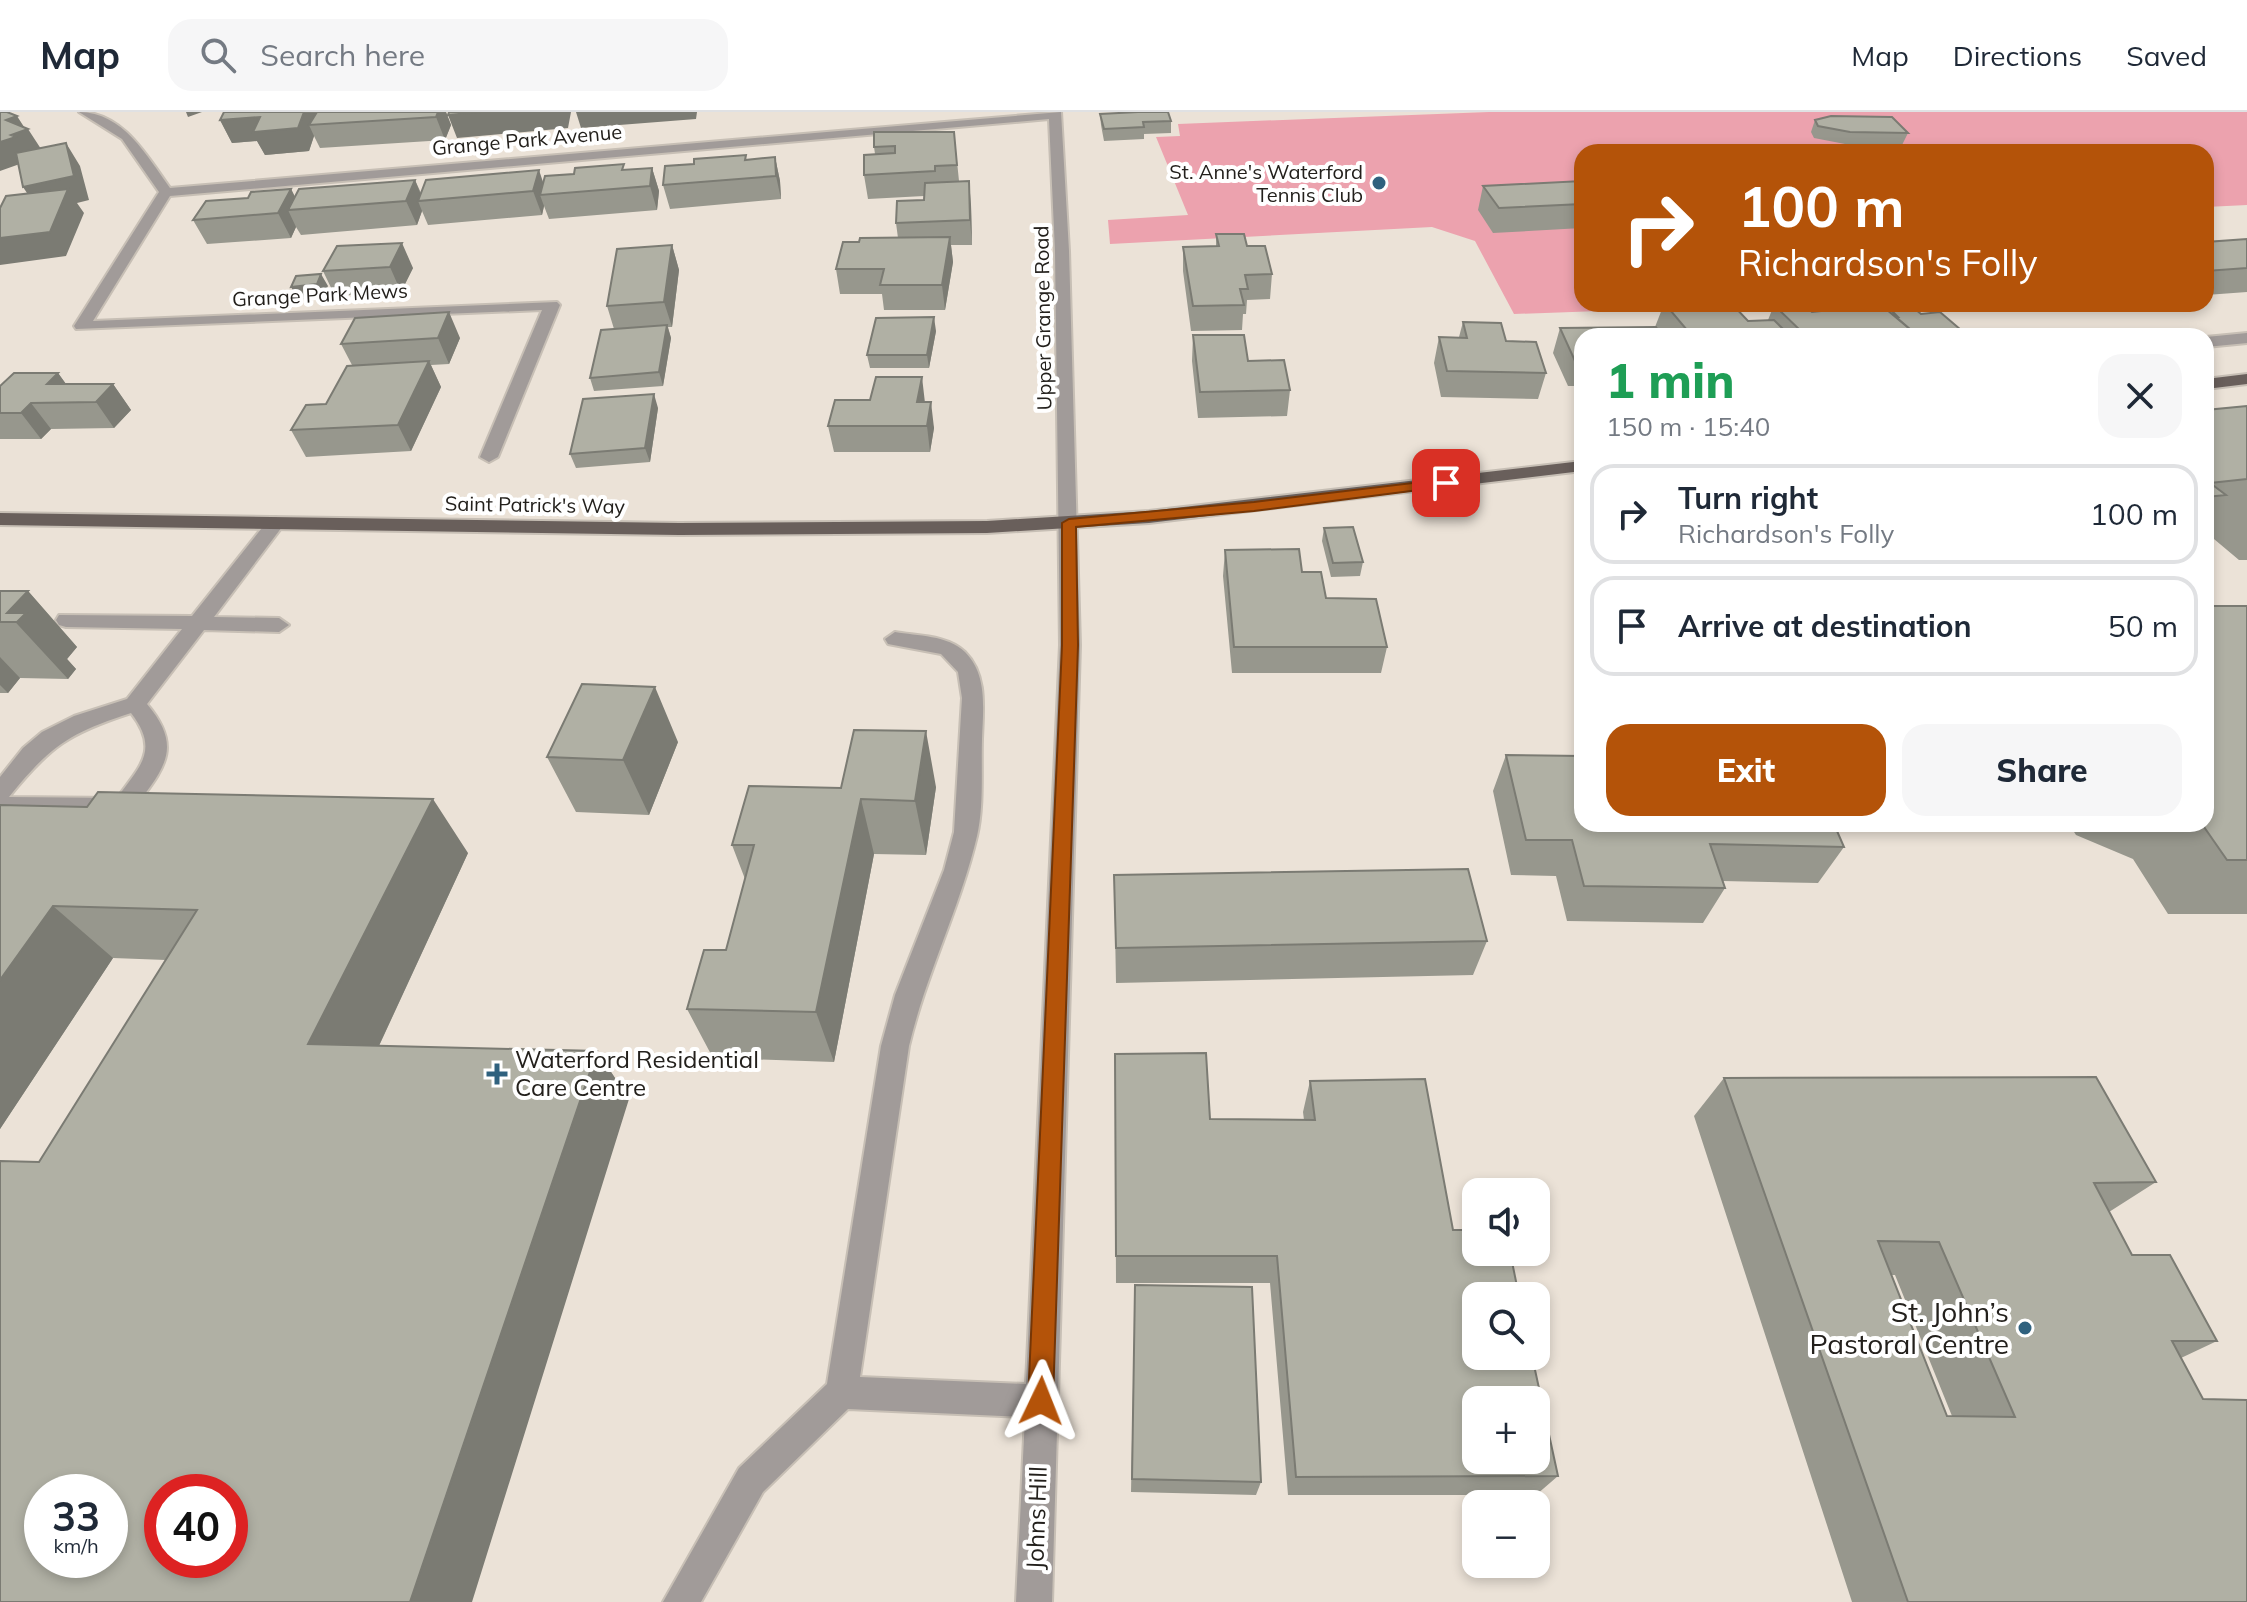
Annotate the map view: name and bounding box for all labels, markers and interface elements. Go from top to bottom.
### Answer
search box [168,19,728,91]
text: Map [40,31,120,79]
icon: search [196,33,240,77]
text: Search here [260,36,425,74]
text: Map [1851,38,1909,73]
text: Directions [1953,38,2082,73]
text: Saved [2126,38,2207,73]
street label: Grange Park Avenue [431,119,623,160]
place label: St. Anne's Waterford Tennis Club [1169,159,1363,207]
text: 100 m [1738,171,1905,241]
marker: St. Anne's Waterford Tennis Club [1370,174,1388,192]
icon: right [1606,176,1710,280]
street label: Upper Grange Road [1028,225,1057,411]
text: Richardson's Folly [1738,240,2038,285]
street label: Grange Park Mews [231,277,409,312]
text: 1 min [1606,350,1735,410]
button: close [2098,354,2182,438]
text: 150 m · 15:40 [1606,410,1770,443]
pin [1412,449,1480,517]
icon: arrive [1424,461,1468,505]
text: Turn right [1678,479,1818,517]
street label: Saint Patrick's Way [445,490,626,519]
icon: right [1610,492,1654,536]
text: 100 m [2090,495,2178,533]
text: Richardson's Folly [1678,517,1894,550]
icon: arrive [1610,604,1654,648]
text: Arrive at destination [1678,607,1972,645]
text: 50 m [2108,607,2178,645]
button: Exit [1606,724,1886,816]
button: Share [1902,724,2182,816]
place label: Waterford Residential Care Centre [515,1044,759,1102]
marker: Waterford Residential Care Centre [486,1063,508,1085]
map controls [1462,1178,1550,1578]
button: sound [1462,1178,1550,1266]
button: search [1462,1282,1550,1370]
place label: St. John’s Pastoral Centre [1810,1294,2009,1361]
marker: St. John’s Pastoral Centre [2016,1319,2034,1337]
position arrow [999,1359,1083,1443]
button: + [1462,1386,1550,1474]
street label: Johns Hill [1019,1466,1053,1570]
speed limit sign: 40 [144,1474,248,1578]
button: − [1462,1490,1550,1578]
text: 33 [52,1491,100,1541]
text: km/h [53,1533,99,1558]

